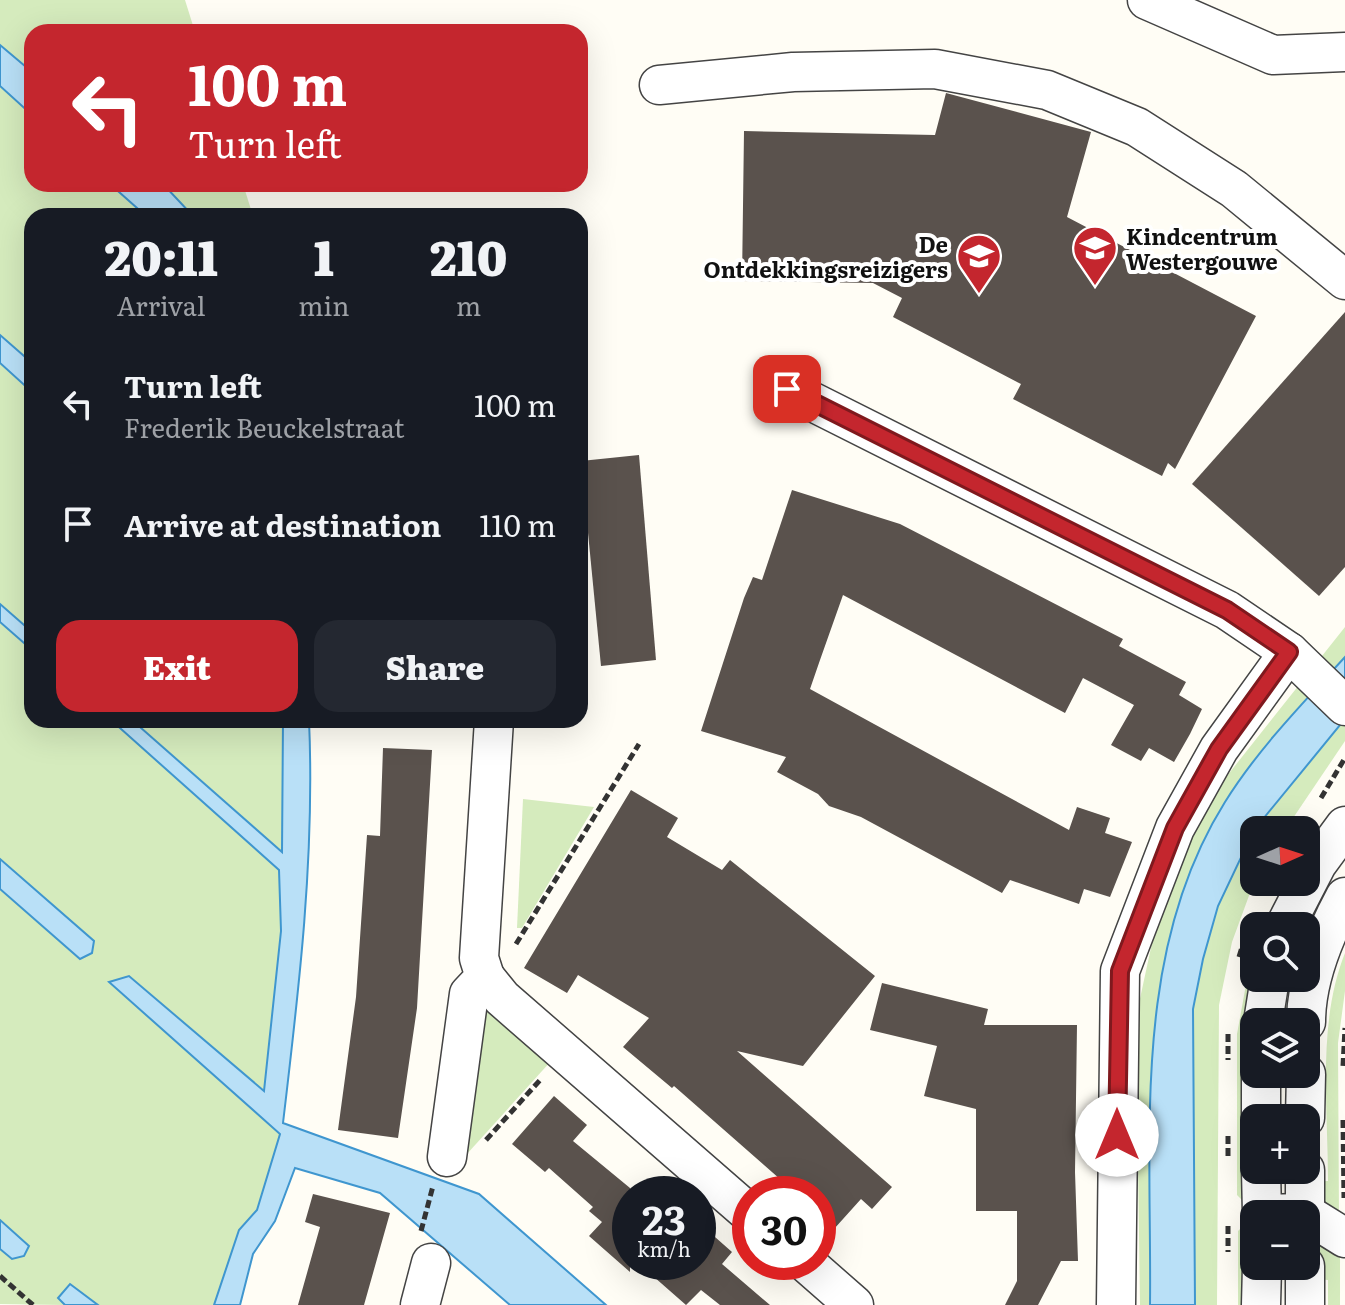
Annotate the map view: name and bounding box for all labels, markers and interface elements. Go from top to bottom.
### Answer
text: 100 m [188,40,347,123]
icon: left [56,56,160,160]
text: Turn left [188,116,342,169]
place label: Kindcentrum Westergouwe [1126,219,1278,277]
text: 20:11 [105,220,218,291]
text: 1 [314,220,334,291]
text: 210 [430,220,507,291]
school or university icon: Kindcentrum Westergouwe [1071,224,1119,287]
place label: De Ontdekkingsreizigers [704,227,948,285]
school or university icon: De Ontdekkingsreizigers [955,232,1003,295]
text: Arrival [117,285,206,324]
text: min [298,285,349,324]
text: m [456,285,481,324]
pin [753,355,821,423]
text: Turn left [124,363,262,407]
icon: arrive [765,367,809,411]
icon: left [56,382,100,426]
text: 100 m [474,382,556,426]
text: Frederik Beuckelstraat [124,407,405,446]
icon: arrive [56,502,100,546]
text: Arrive at destination [124,502,441,546]
text: 110 m [479,502,556,546]
button: Exit [56,620,298,712]
button: Share [314,620,556,712]
north arrow [1240,816,1320,896]
map controls [1240,816,1320,1280]
button: search [1240,912,1320,992]
button: layers [1240,1008,1320,1088]
position arrow [1075,1093,1159,1177]
button: + [1240,1104,1320,1184]
speed limit sign: 30 [732,1176,836,1280]
text: 23 [642,1188,686,1247]
button: − [1240,1200,1320,1280]
text: km/h [637,1233,691,1263]

